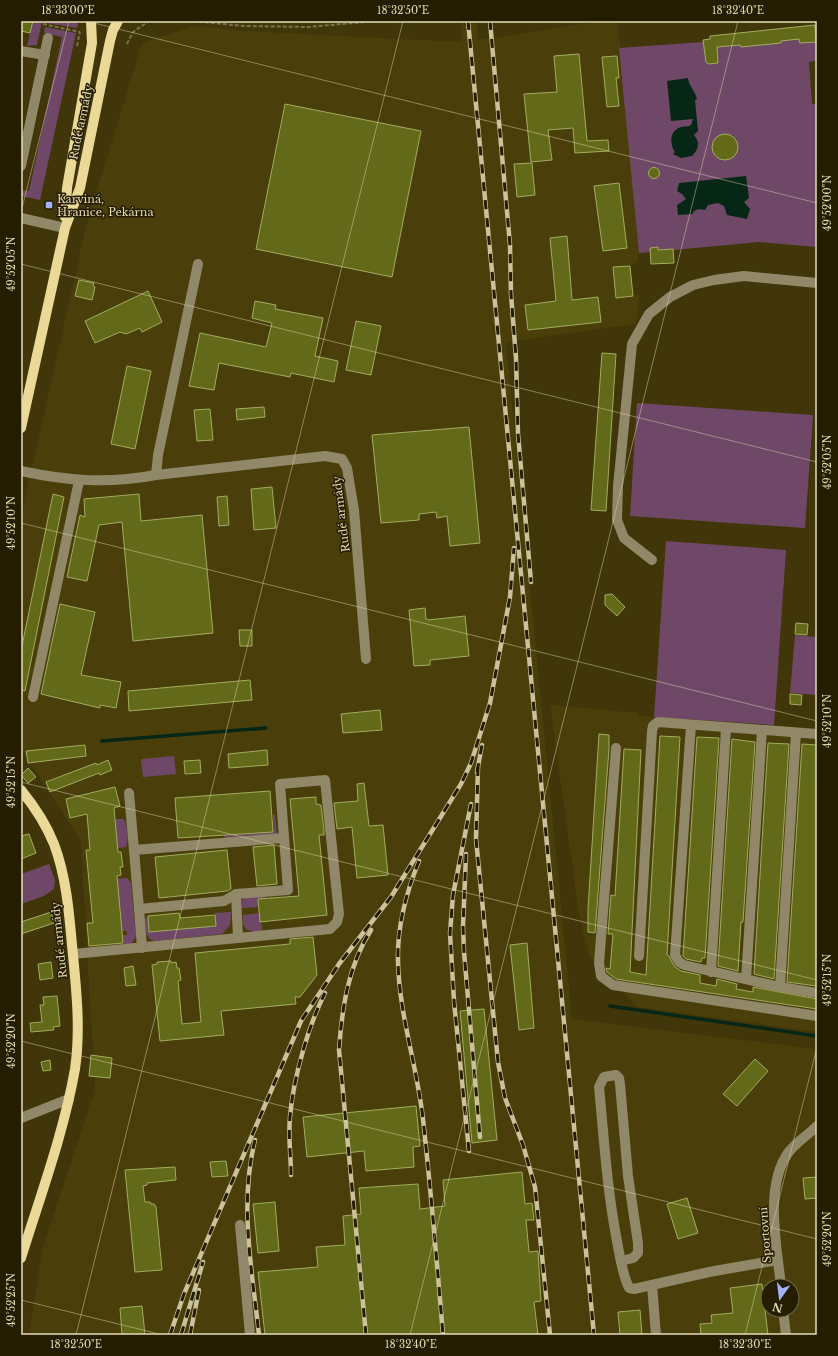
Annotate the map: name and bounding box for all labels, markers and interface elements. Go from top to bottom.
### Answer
text: 18°33'00"E [41,4,95,17]
text: 18°32'50"E [377,4,429,17]
text: 18°32'40"E [712,4,764,17]
street label: Rudé armády [66,83,96,161]
text: 49°52'00"N [821,175,834,231]
place label: Karviná, Hranice, Pekárna [57,192,154,219]
marker: Karviná, Hranice, Pekárna [44,200,54,210]
text: 49°52'05"N [5,236,18,292]
text: 49°52'05"N [821,434,834,490]
street label: Rudé armády [329,475,353,553]
text: 49°52'10"N [5,496,18,550]
text: 49°52'10"N [821,694,834,748]
text: 49°52'15"N [5,756,18,808]
street label: Rudé armády [48,901,70,979]
text: 49°52'15"N [821,954,834,1006]
text: 49°52'20"N [5,1013,18,1069]
street label: Sportovní [756,1206,774,1263]
text: 49°52'20"N [821,1211,834,1267]
text: 49°52'25"N [5,1273,18,1327]
north arrow [760,1278,800,1318]
text: N [770,1300,784,1316]
text: 18°32'50"E [50,1338,102,1351]
text: 18°32'40"E [385,1338,437,1351]
text: 18°32'30"E [719,1338,771,1351]

